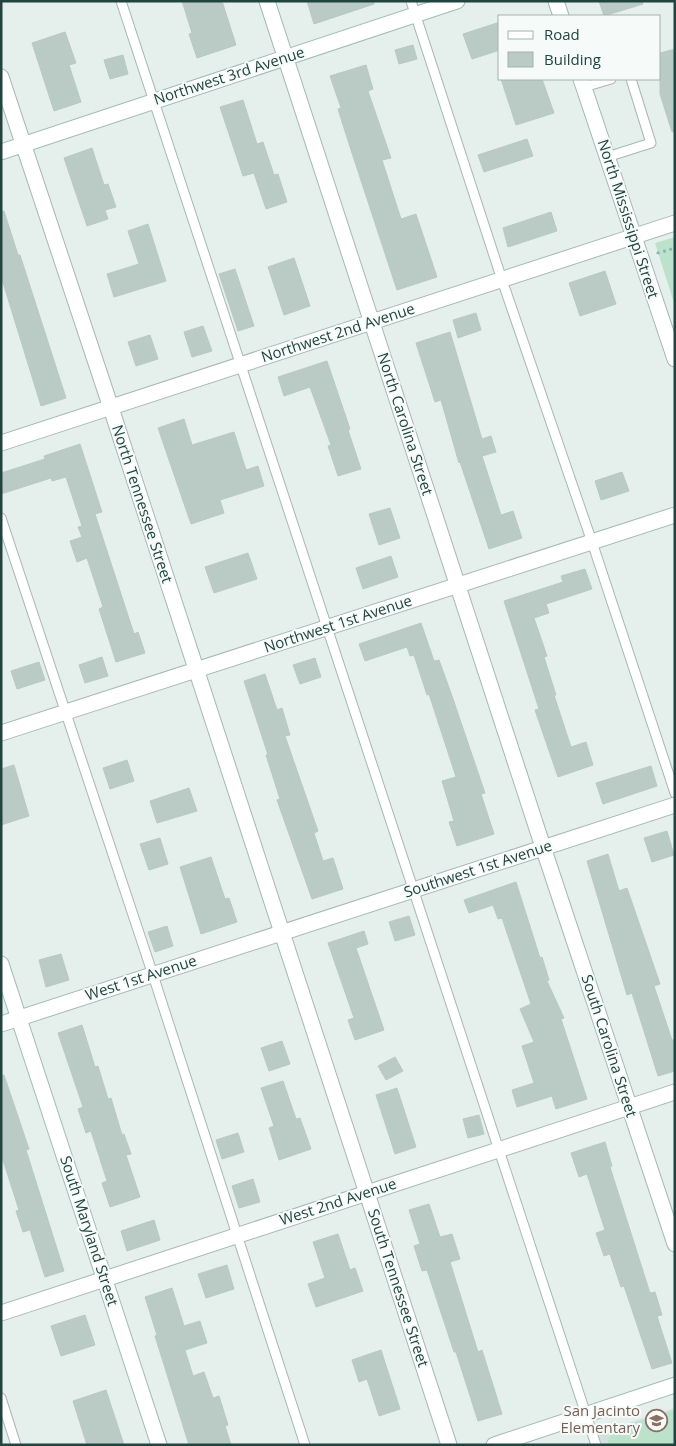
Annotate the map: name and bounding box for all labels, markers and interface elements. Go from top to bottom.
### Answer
legend [498,15,661,80]
text: Road [544,24,580,44]
street label: Northwest 3rd Avenue [151,41,307,109]
text: Building [544,49,601,69]
street label: North Mississippi Street [594,137,664,301]
street label: Northwest 2nd Avenue [258,298,417,366]
street label: North Carolina Street [373,350,438,498]
street label: North Tennessee Street [108,422,178,585]
street label: Northwest 1st Avenue [261,590,414,656]
street label: Southwest 1st Avenue [401,835,554,901]
street label: West 1st Avenue [83,950,199,1004]
street label: South Carolina Street [577,972,642,1120]
street label: South Maryland Street [56,1153,124,1308]
street label: West 2nd Avenue [277,1173,399,1229]
street label: South Tennessee Street [364,1206,434,1369]
place label: San Jacinto Elementary [561,1400,640,1437]
school or university icon: San Jacinto Elementary [644,1408,668,1432]

